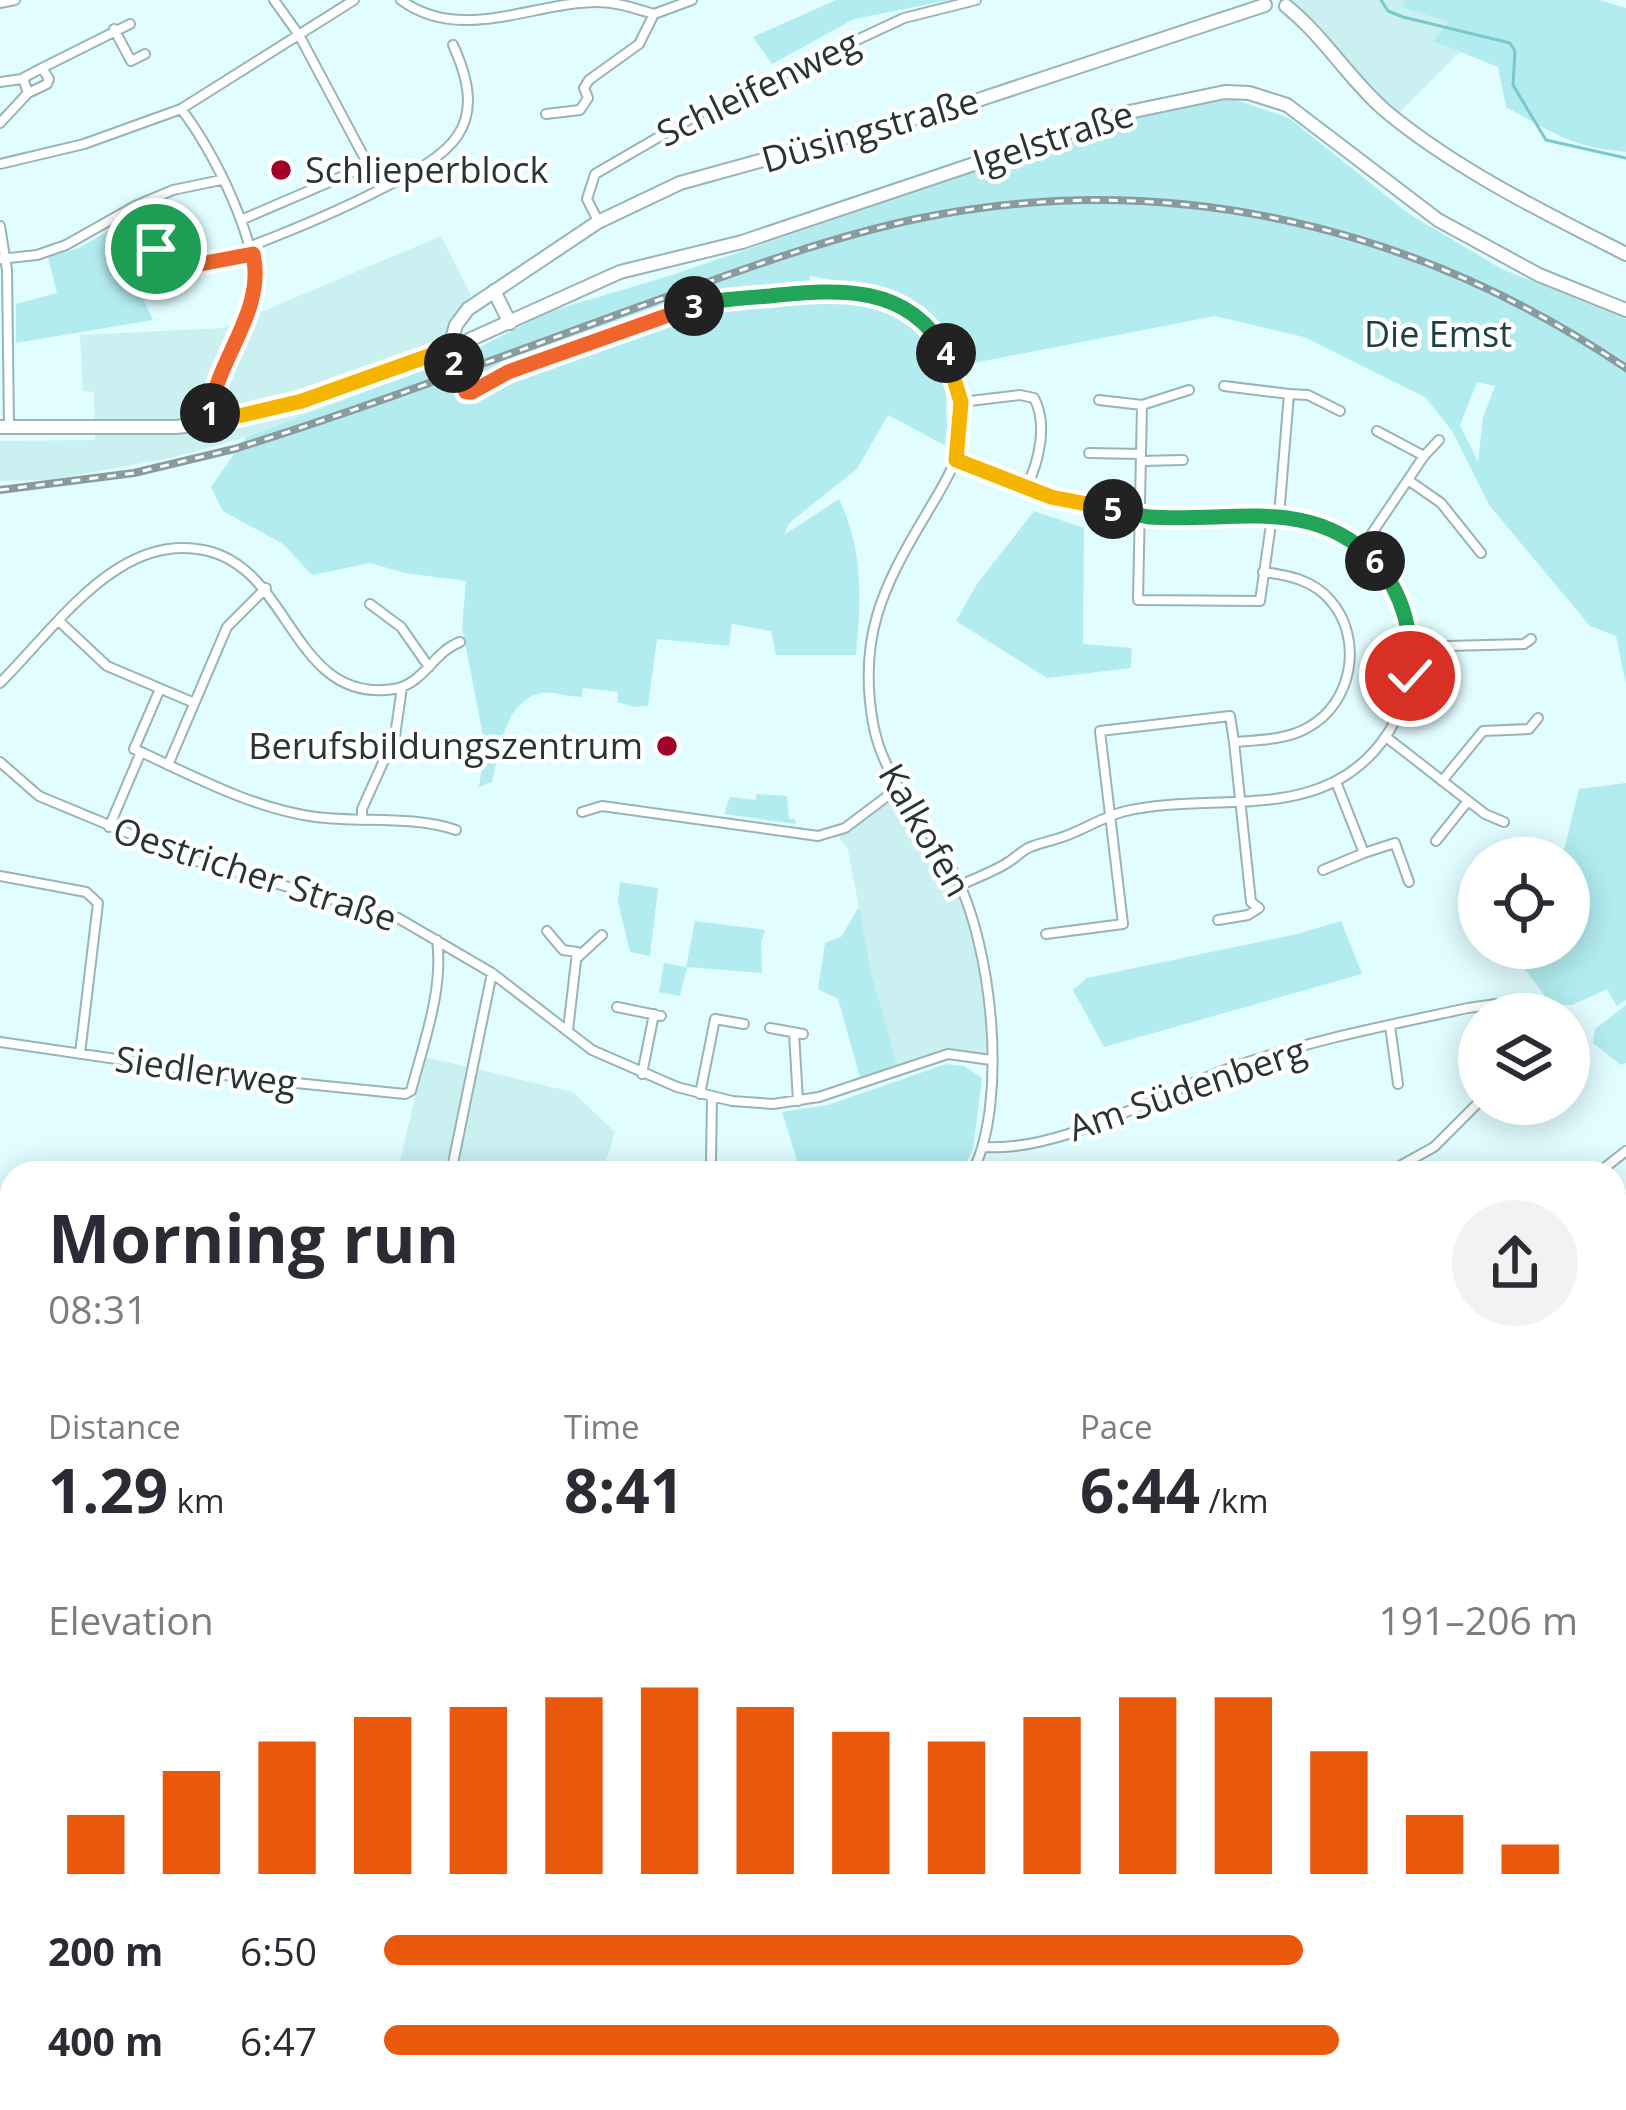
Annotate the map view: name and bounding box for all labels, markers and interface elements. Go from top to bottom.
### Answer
street label: Schleifenweg [648,17,867,158]
street label: Düsingstraße [756,75,984,184]
street label: Igelstraße [966,89,1139,187]
place label: Schlieperblock [305,145,548,194]
marker: Schlieperblock [268,157,294,183]
pin [105,198,207,300]
icon: arrive [123,216,189,282]
pin: 3 [664,276,724,336]
text: 3 [685,283,703,328]
park label: Die Emst [1364,309,1512,358]
pin: 4 [916,323,976,383]
text: 4 [937,330,955,375]
pin: 2 [424,333,484,393]
text: 2 [445,340,463,385]
pin: 1 [180,383,240,443]
text: 1 [201,390,219,435]
pin: 5 [1083,479,1143,539]
text: 5 [1104,486,1122,531]
pin: 6 [1345,531,1405,591]
text: 6 [1366,538,1384,583]
pin [1359,625,1461,727]
icon: check [1377,643,1443,709]
place label: Berufsbildungszentrum [248,721,643,770]
marker: Berufsbildungszentrum [654,733,680,759]
street label: Kalkofen [868,754,983,905]
street label: Oestricher Straße [107,805,403,942]
map controls [1458,837,1590,1125]
button: locate [1458,837,1590,969]
button: layers [1458,993,1590,1125]
street label: Am Südenberg [1062,1025,1312,1152]
street label: Siedlerweg [112,1034,300,1107]
text: Morning run [48,1192,459,1282]
button: share [1452,1200,1578,1326]
text: 08:31 [48,1282,147,1335]
text: Distance [48,1404,181,1449]
text: Time [564,1404,640,1449]
text: Pace [1080,1404,1153,1449]
text: 1.29 [48,1449,168,1531]
text: 8:41 [564,1449,684,1531]
text: 6:44 [1080,1449,1200,1531]
text: km [168,1478,225,1523]
text: /km [1200,1478,1269,1523]
text: Elevation [48,1593,214,1646]
text: 191–206 m [1378,1593,1578,1646]
text: 200 m [48,1924,163,1977]
text: 6:50 [240,1924,317,1977]
text: 400 m [48,2014,163,2067]
text: 6:47 [240,2014,317,2067]

